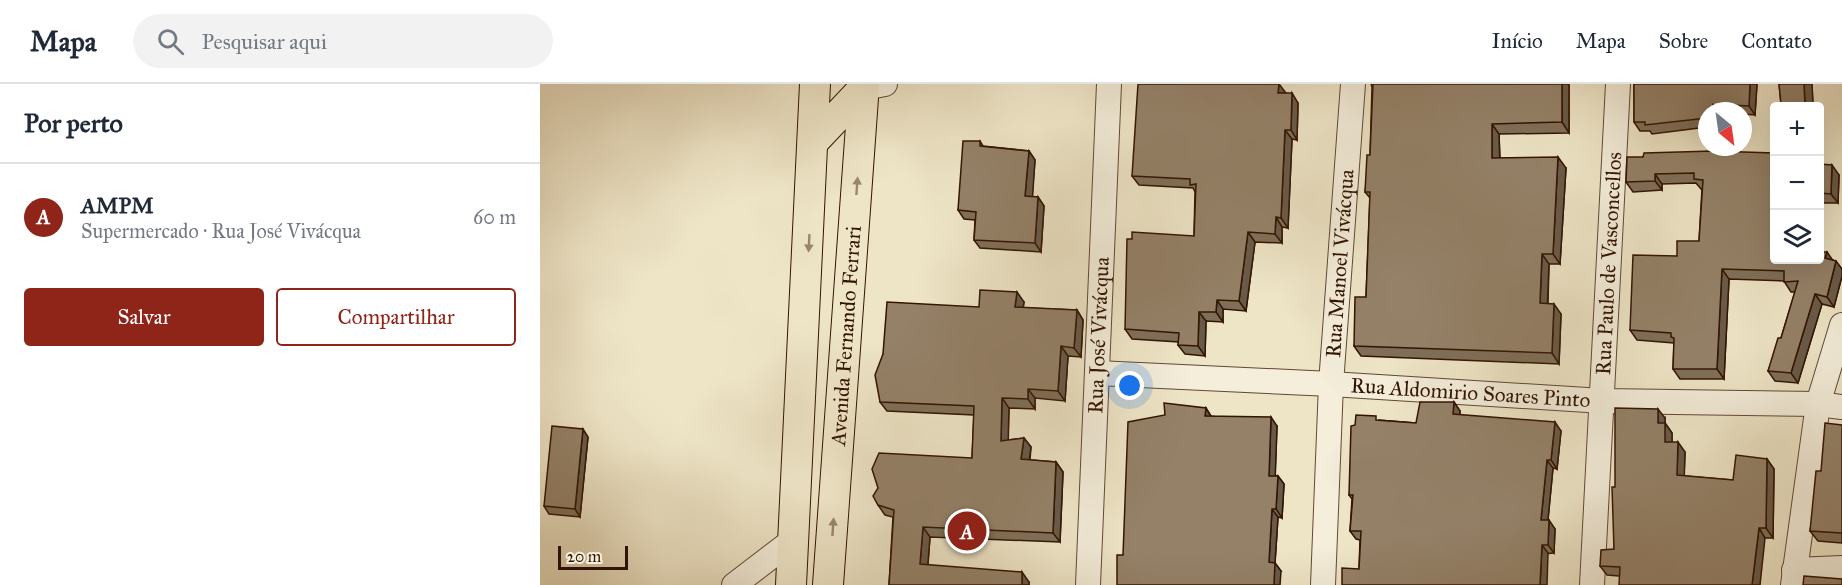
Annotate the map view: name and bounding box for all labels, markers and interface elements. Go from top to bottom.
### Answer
search box [133,14,553,68]
text: Mapa [30,24,97,59]
icon: search [154,25,187,58]
text: Pesquisar aqui [202,28,327,55]
text: Início [1492,28,1543,54]
text: Mapa [1576,28,1626,54]
text: Sobre [1659,28,1708,54]
text: Contato [1741,28,1812,54]
north arrow [1698,102,1752,156]
map controls [1770,102,1824,264]
button: + [1770,102,1824,156]
text: Por perto [24,107,123,139]
street label: Rua Paulo de Vasconcellos [1590,151,1627,376]
button: − [1770,156,1824,210]
street label: Rua Manoel Vivácqua [1320,168,1360,359]
one-way arrow [852,176,862,195]
text: AMPM [81,192,154,219]
text: A [37,205,50,229]
text: 60 m [473,205,516,229]
button: layers [1770,210,1824,264]
text: Supermercado · Rua José Vivácqua [81,219,361,243]
street label: Avenida Fernando Ferrari [825,225,867,448]
one-way arrow [804,233,813,252]
street label: Rua José Vivácqua [1082,256,1115,414]
button: Salvar [24,288,264,346]
button: Compartilhar [276,288,516,346]
your location [1115,371,1144,400]
street label: Rua Aldomirio Soares Pinto [1350,372,1591,413]
pin: A [948,508,986,554]
one-way arrow [828,517,837,536]
scale bar [558,543,628,570]
text: 20 m [567,547,601,566]

